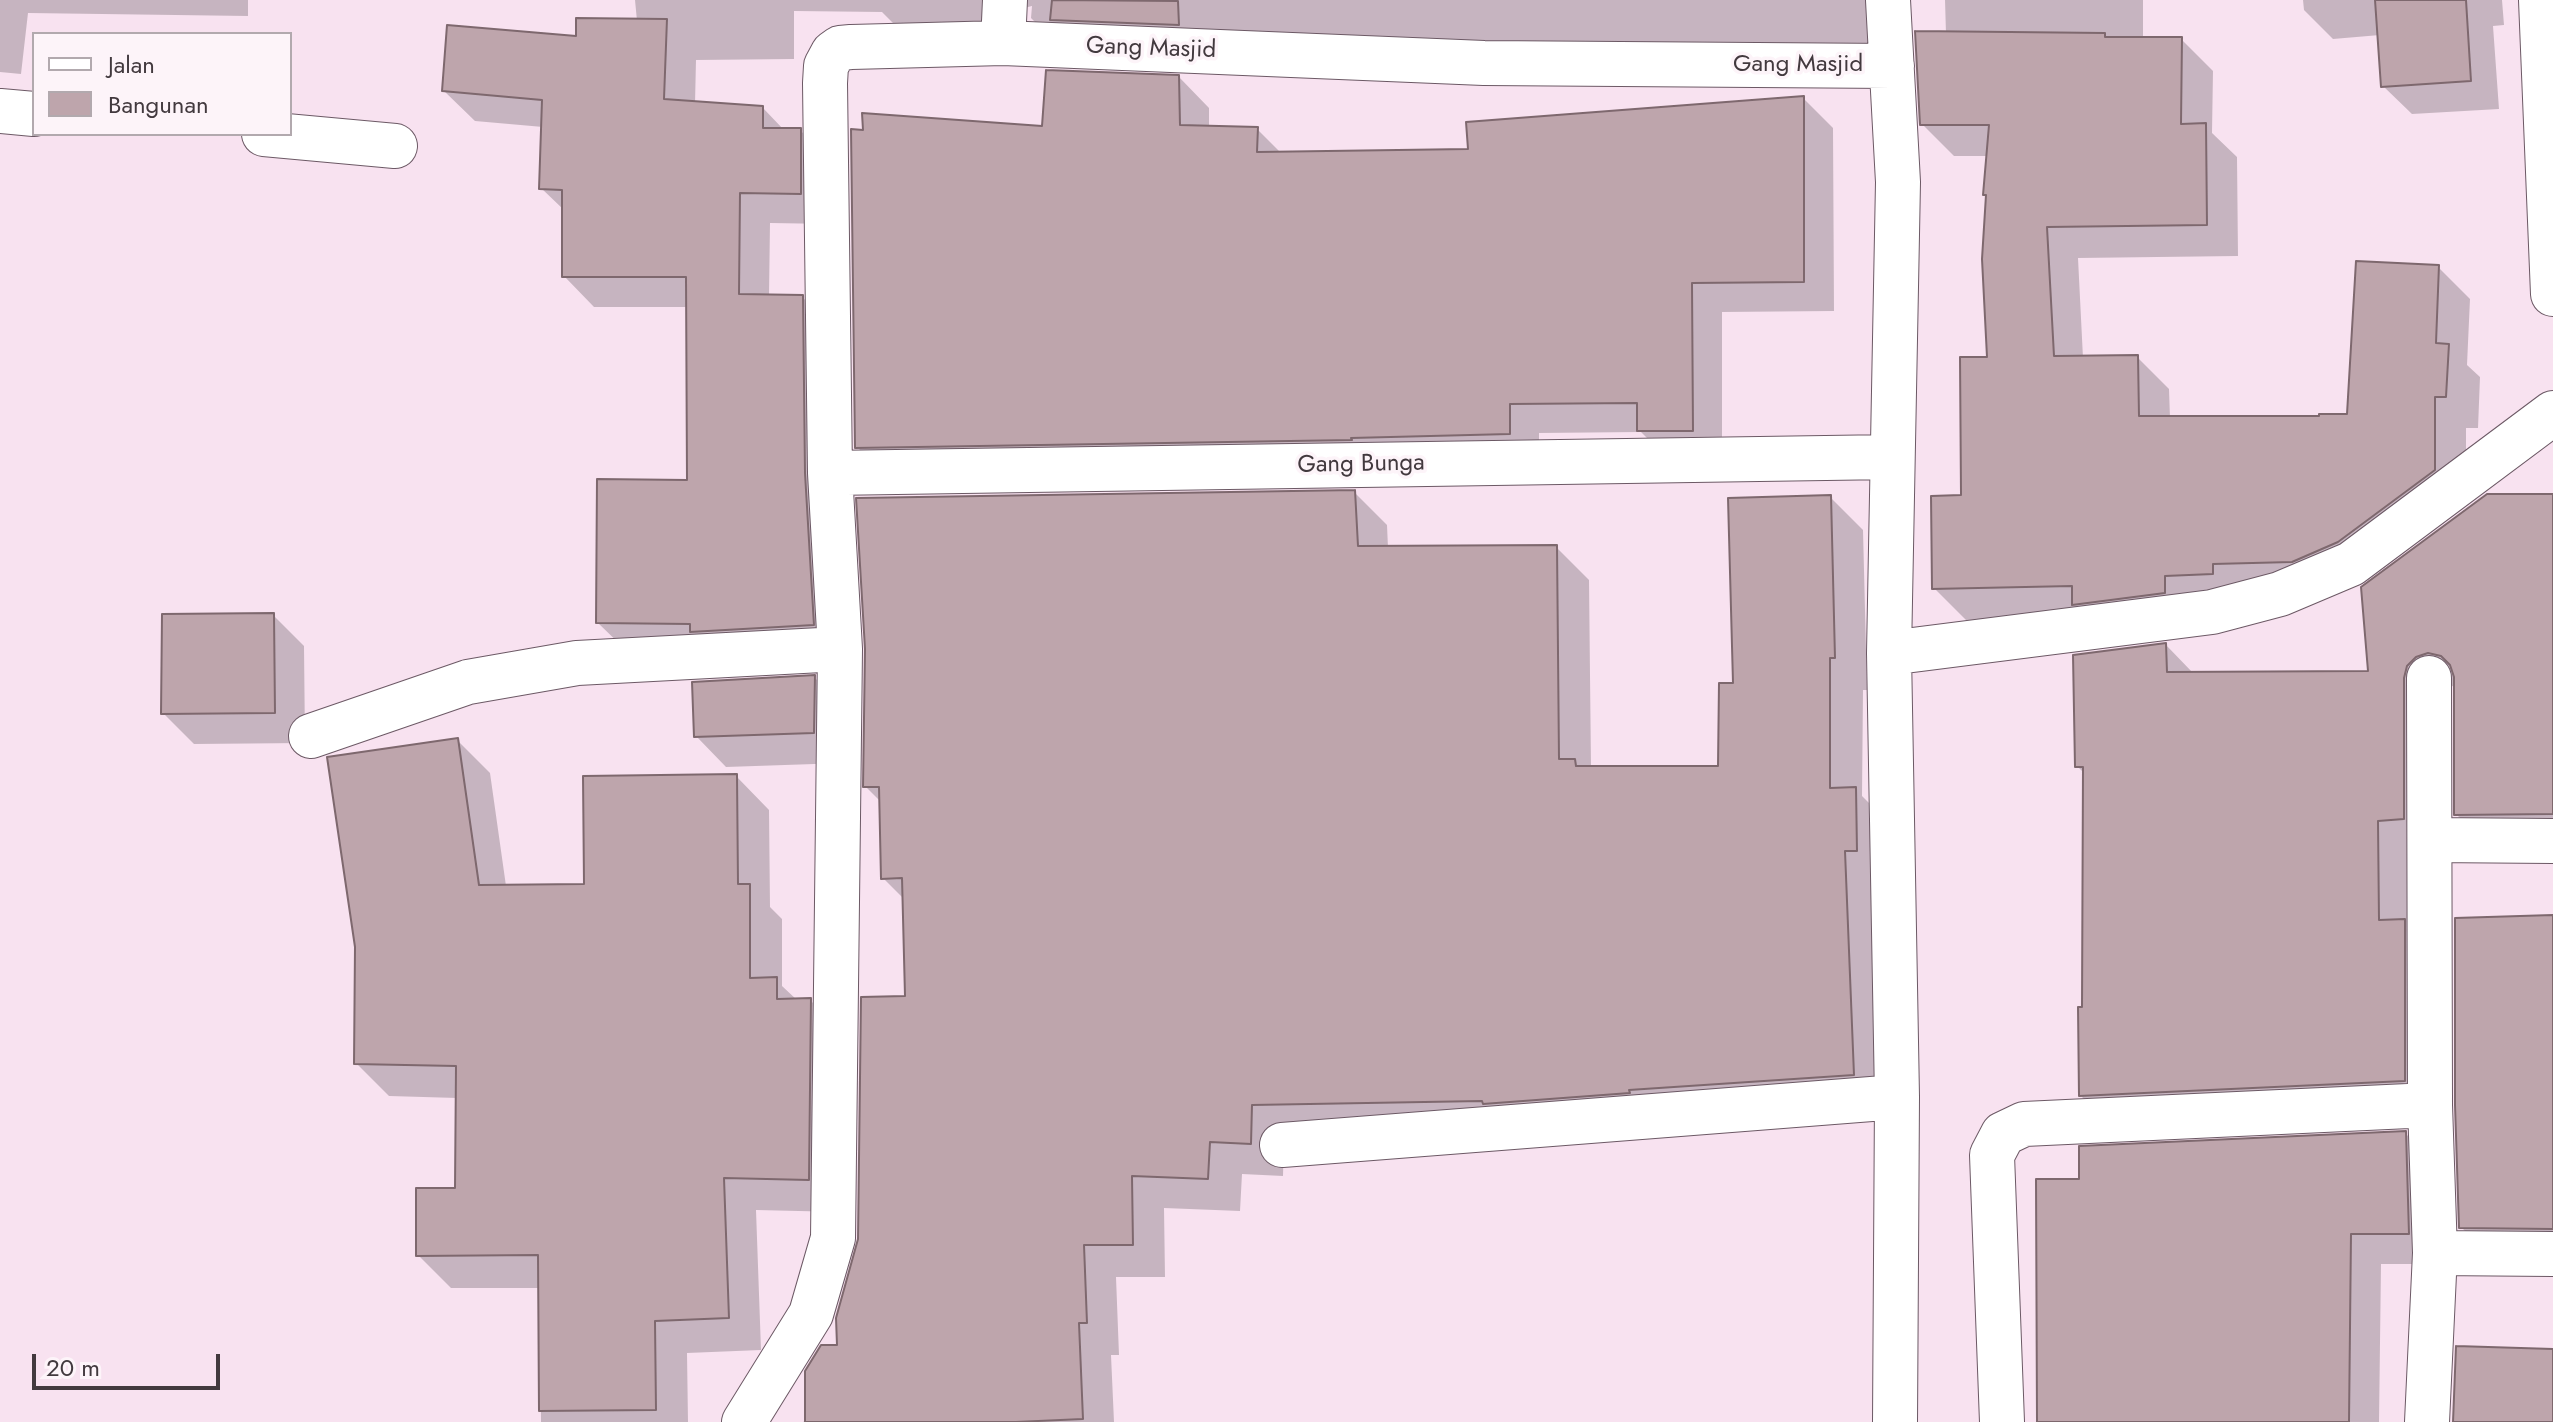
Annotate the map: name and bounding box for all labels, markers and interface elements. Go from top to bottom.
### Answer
legend [32,32,292,136]
street label: Gang Masjid [1085,32,1217,66]
text: Jalan [108,47,155,82]
street label: Gang Masjid [1733,51,1863,79]
text: Bangunan [108,87,209,122]
street label: Gang Bunga [1297,449,1425,481]
scale bar [36,1338,224,1388]
text: 20 m [46,1350,100,1385]

